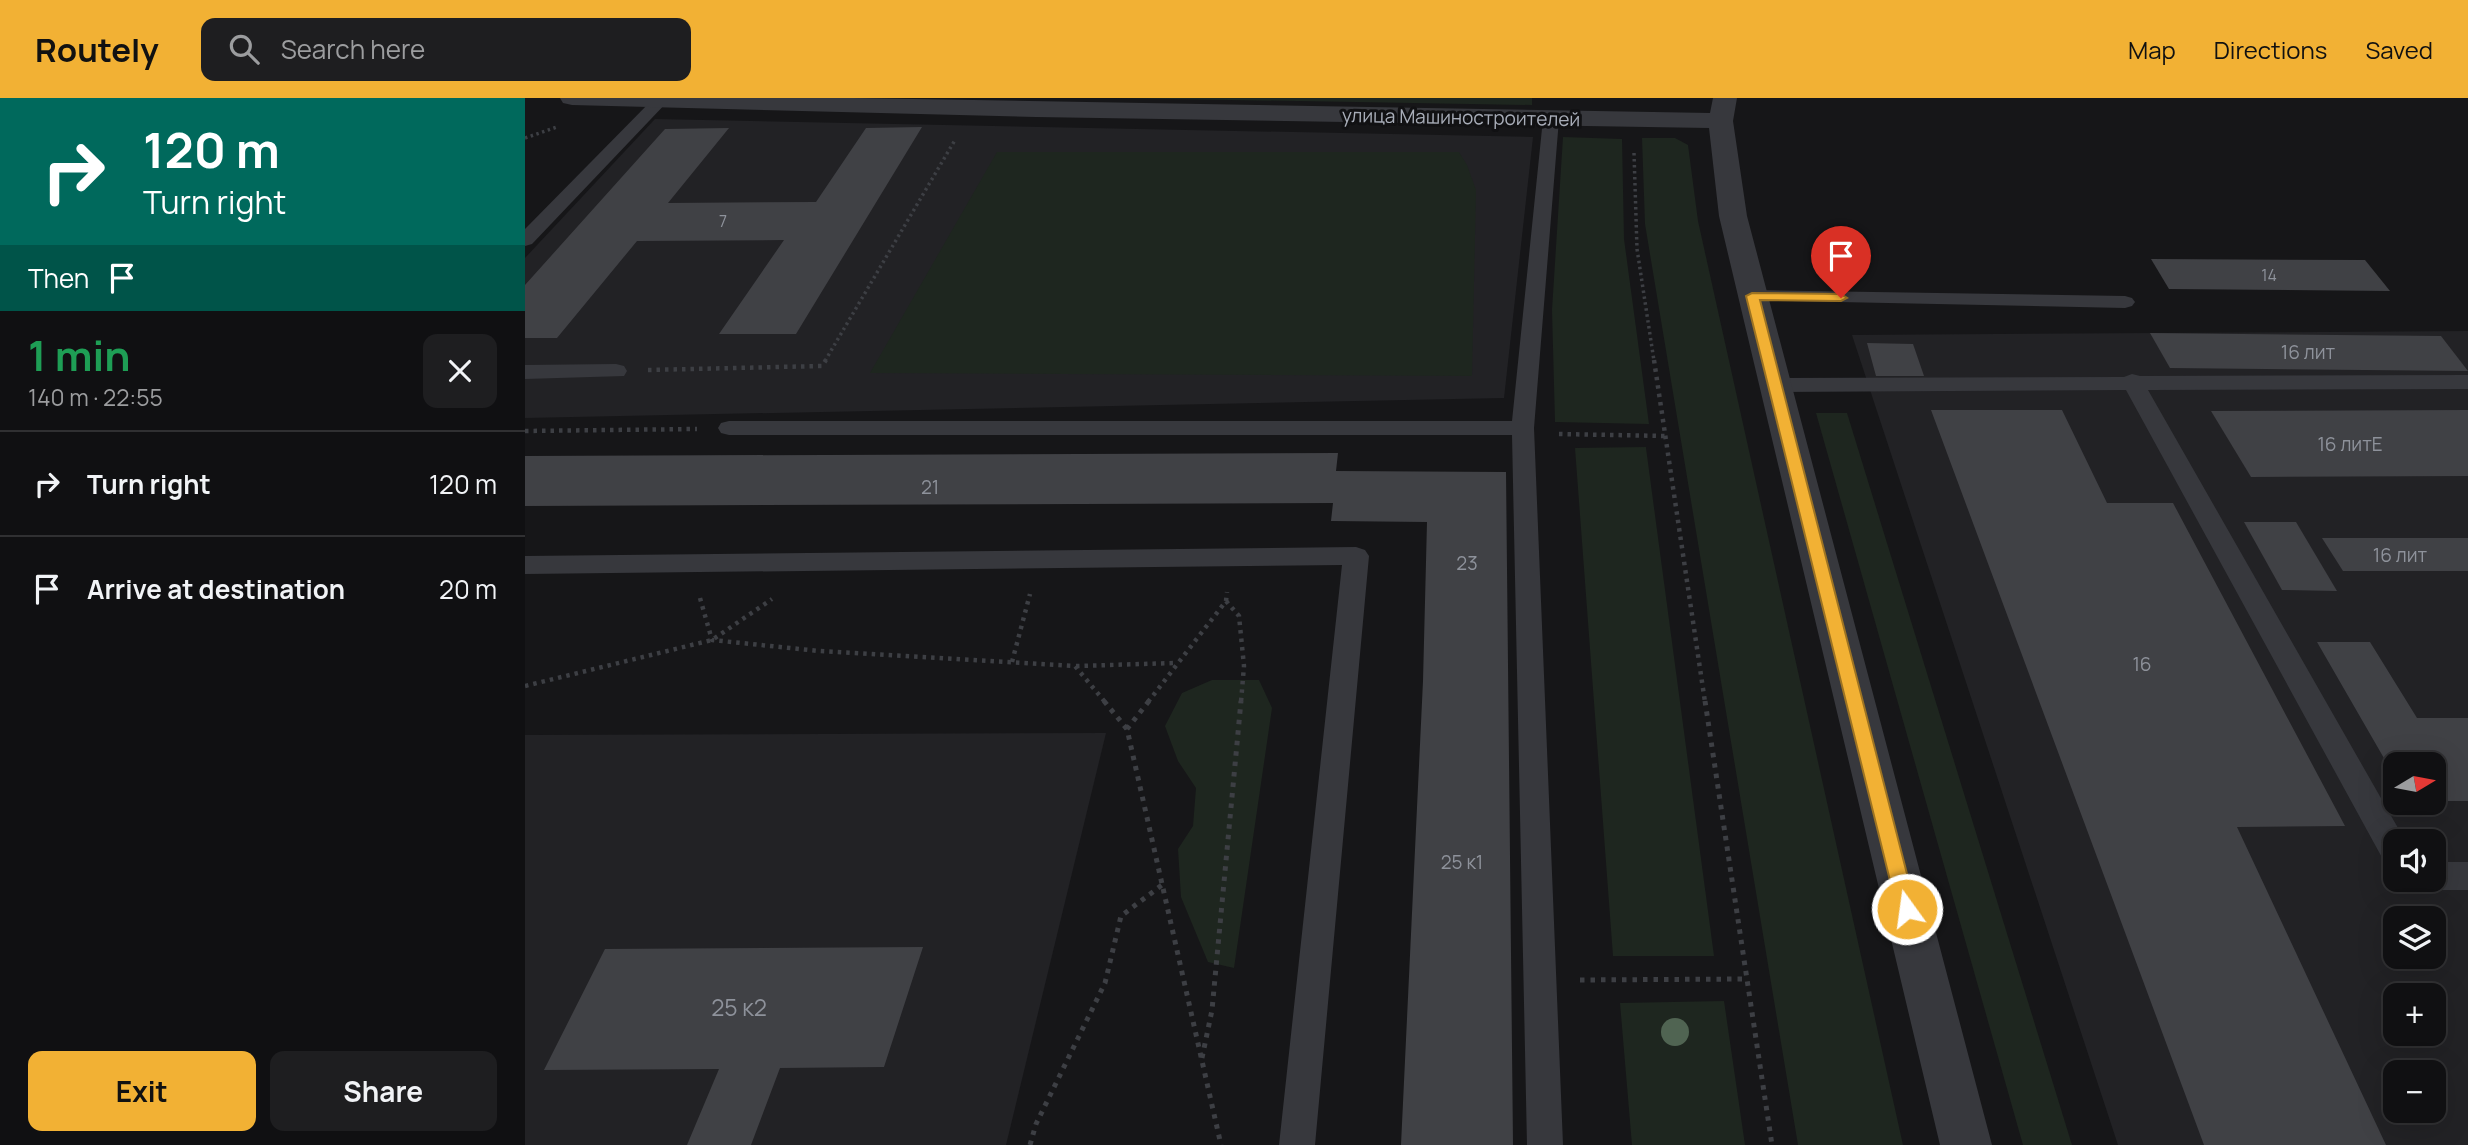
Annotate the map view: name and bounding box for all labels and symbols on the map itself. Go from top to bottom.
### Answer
street label: улица Машиностроителей [1342,102,1580,132]
house number: 7 [719,210,727,232]
pin [1811,226,1871,298]
house number: 14 [2261,264,2277,286]
house number: 16 лит [2281,339,2336,365]
house number: 16 литЕ [2317,431,2383,457]
house number: 21 [921,474,939,500]
house number: 16 лит [2373,542,2428,568]
house number: 23 [1456,550,1478,576]
house number: 16 [2132,651,2152,677]
north arrow [2383,752,2447,816]
house number: 25 к1 [1441,849,1483,875]
position arrow [1870,872,1944,946]
house number: 25 к2 [711,991,767,1023]

